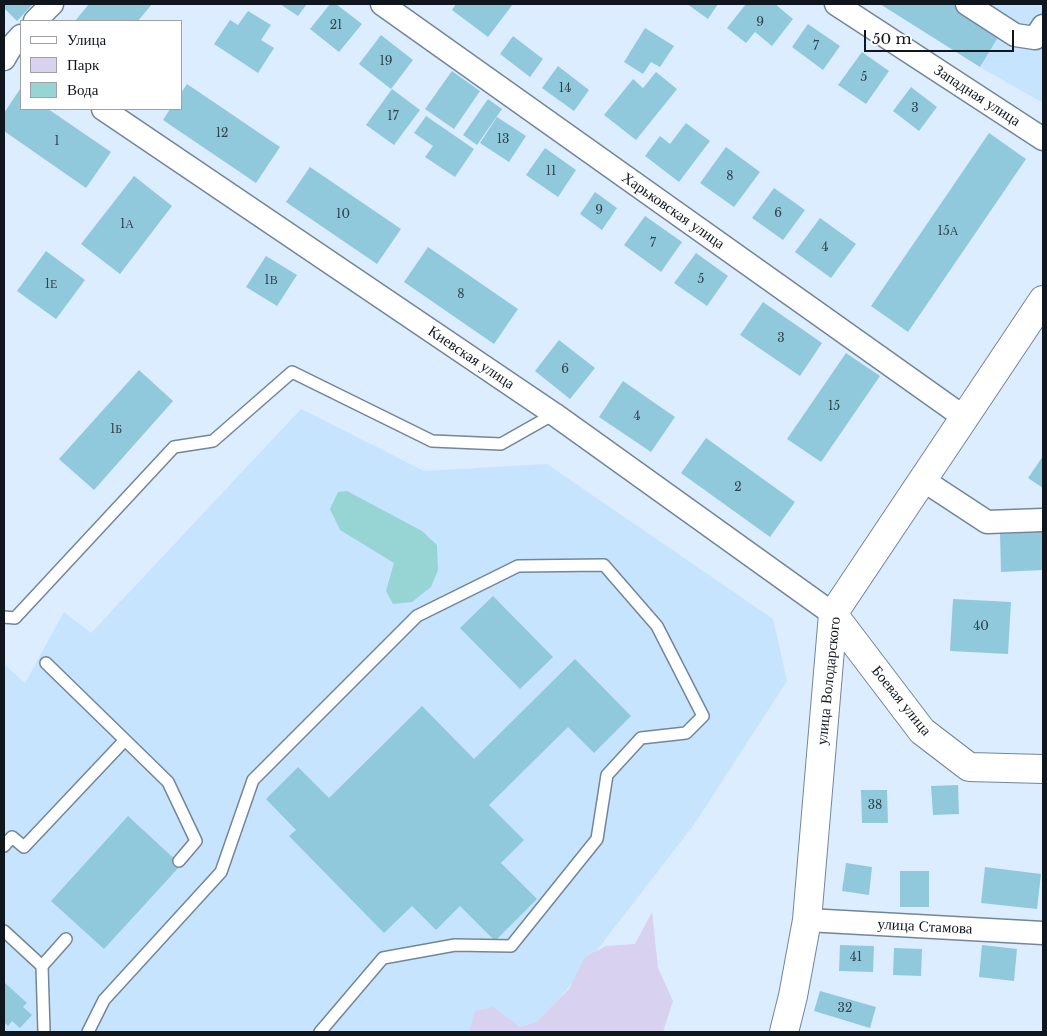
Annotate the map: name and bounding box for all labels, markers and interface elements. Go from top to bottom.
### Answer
house number: 9 [756,16,764,30]
house number: 21 [330,19,342,33]
legend [20,20,182,110]
scale bar [867,20,1017,52]
text: 50 m [872,29,912,48]
text: Улица [67,30,106,49]
house number: 7 [813,40,819,54]
text: Парк [67,55,99,74]
house number: 19 [379,55,393,69]
street label: Западная улица [930,61,1024,131]
house number: 5 [861,71,867,85]
text: Вода [67,80,98,99]
house number: 14 [559,82,571,96]
house number: 3 [911,102,919,116]
house number: 17 [387,110,399,124]
house number: 12 [216,127,228,141]
house number: 13 [497,133,509,147]
house number: 1 [54,135,60,149]
house number: 11 [546,165,556,179]
street label: Харьковская улица [618,169,728,253]
house number: 8 [726,170,734,184]
house number: 9 [595,204,603,218]
house number: 6 [774,207,782,221]
house number: 10 [336,208,350,222]
house number: 1А [120,218,134,232]
house number: 15А [938,225,958,239]
house number: 7 [650,237,656,251]
house number: 4 [821,241,829,255]
house number: 5 [698,273,704,287]
house number: 1В [264,274,278,288]
house number: 1Е [45,278,57,292]
house number: 8 [457,288,465,302]
street label: Киевская улица [424,322,518,394]
house number: 3 [777,332,785,346]
house number: 6 [561,363,569,377]
house number: 15 [828,400,840,414]
house number: 4 [633,410,641,424]
house number: 1Б [110,423,122,437]
house number: 2 [734,481,742,495]
street label: улица Володарского [813,616,845,746]
house number: 40 [973,620,989,634]
street label: Боевая улица [867,662,935,740]
house number: 38 [868,799,882,813]
street label: улица Стамова [877,916,973,938]
house number: 41 [850,951,862,965]
house number: 32 [838,1002,852,1016]

